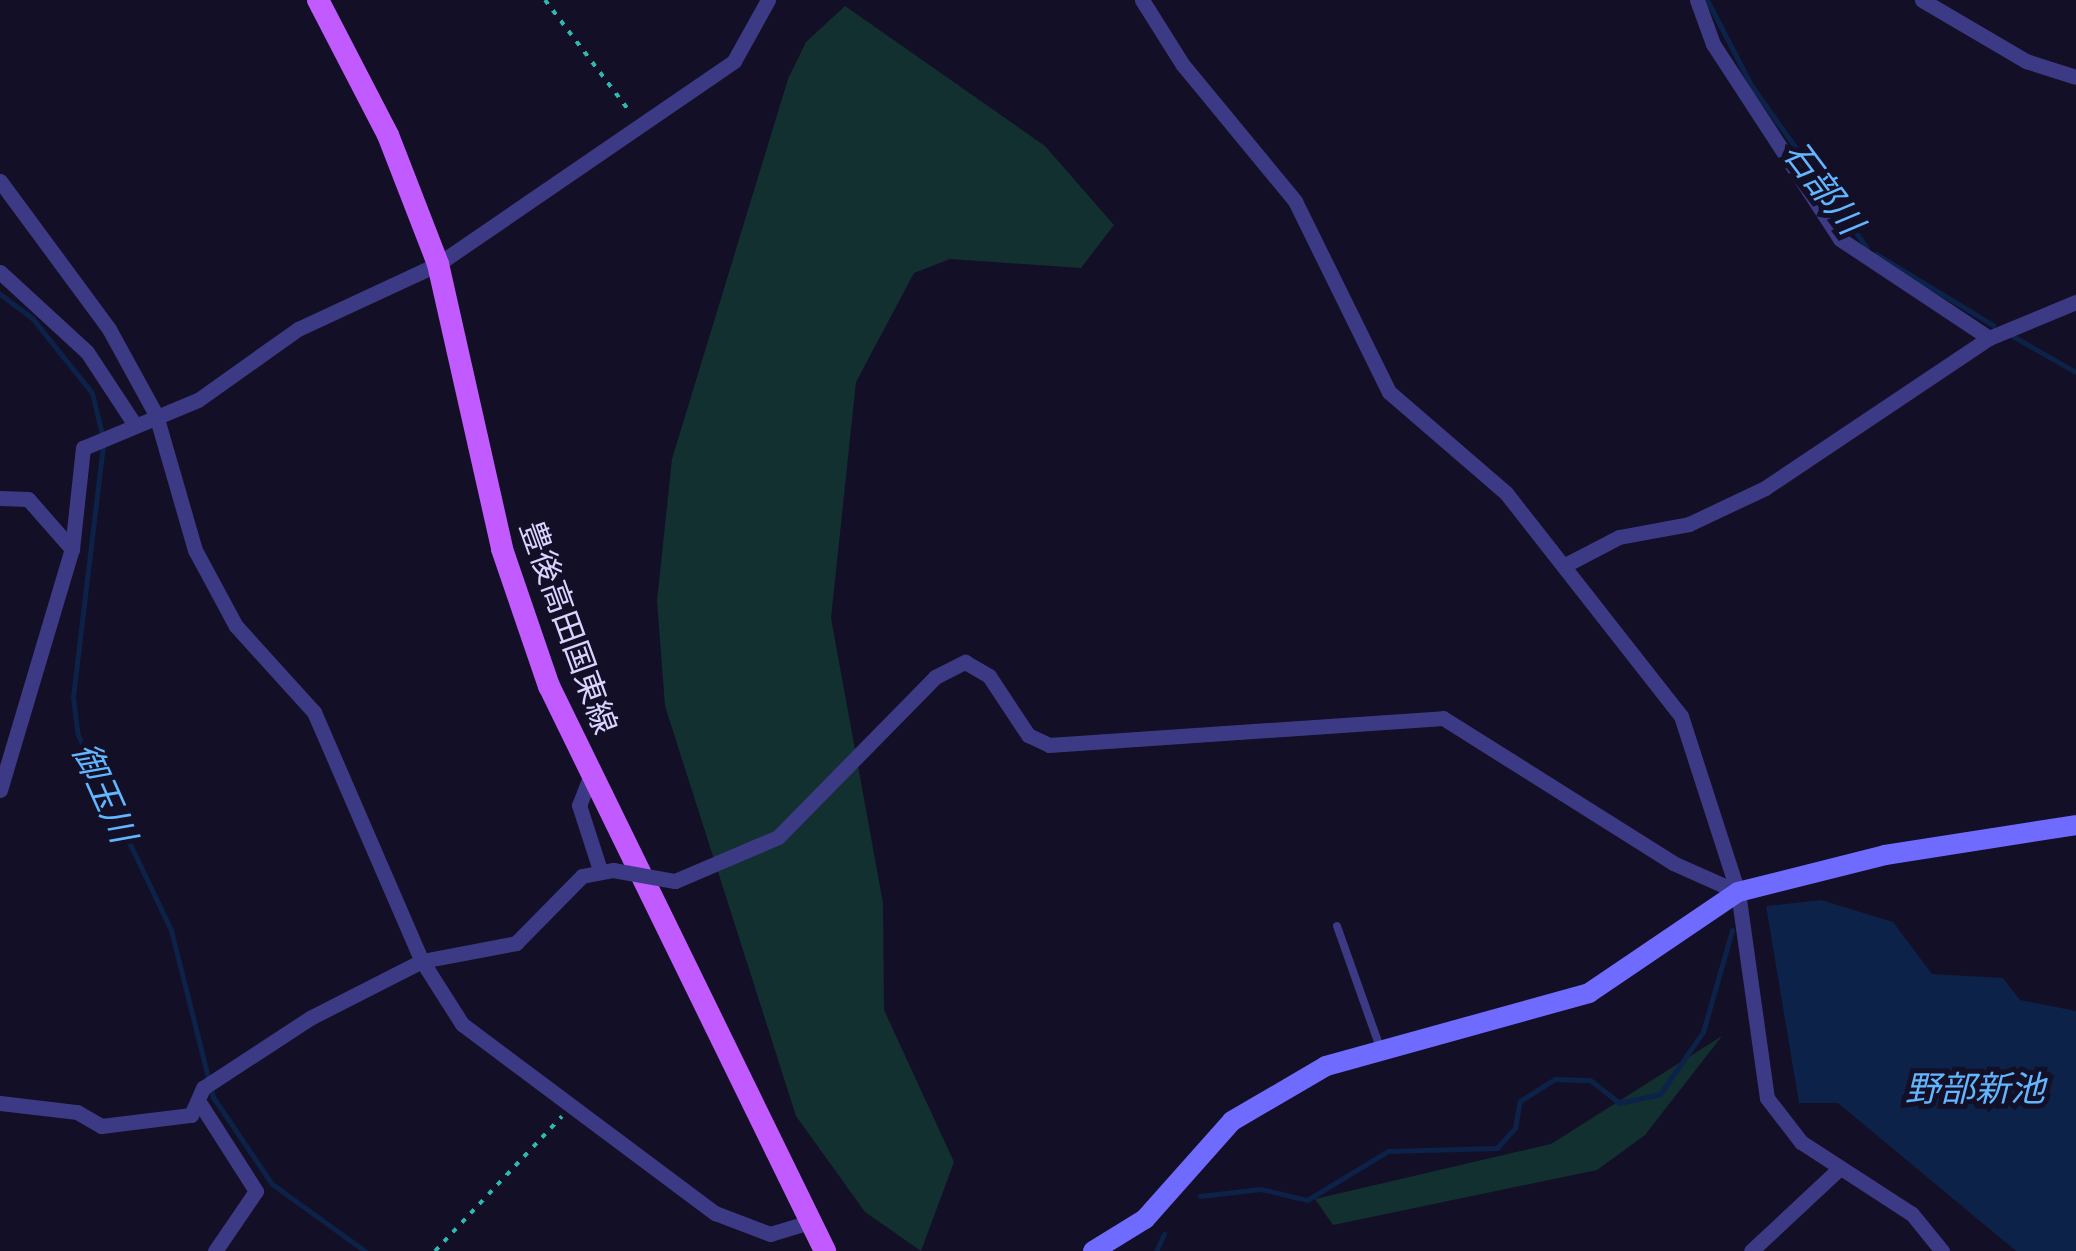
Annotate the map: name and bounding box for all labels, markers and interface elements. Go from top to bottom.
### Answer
water label: 石部川 [1776,132,1872,242]
street label: 豊後高田国東線 [513,515,625,739]
water label: 御玉川 [64,735,146,849]
water label: 野部新池 [1905,1067,2045,1109]

